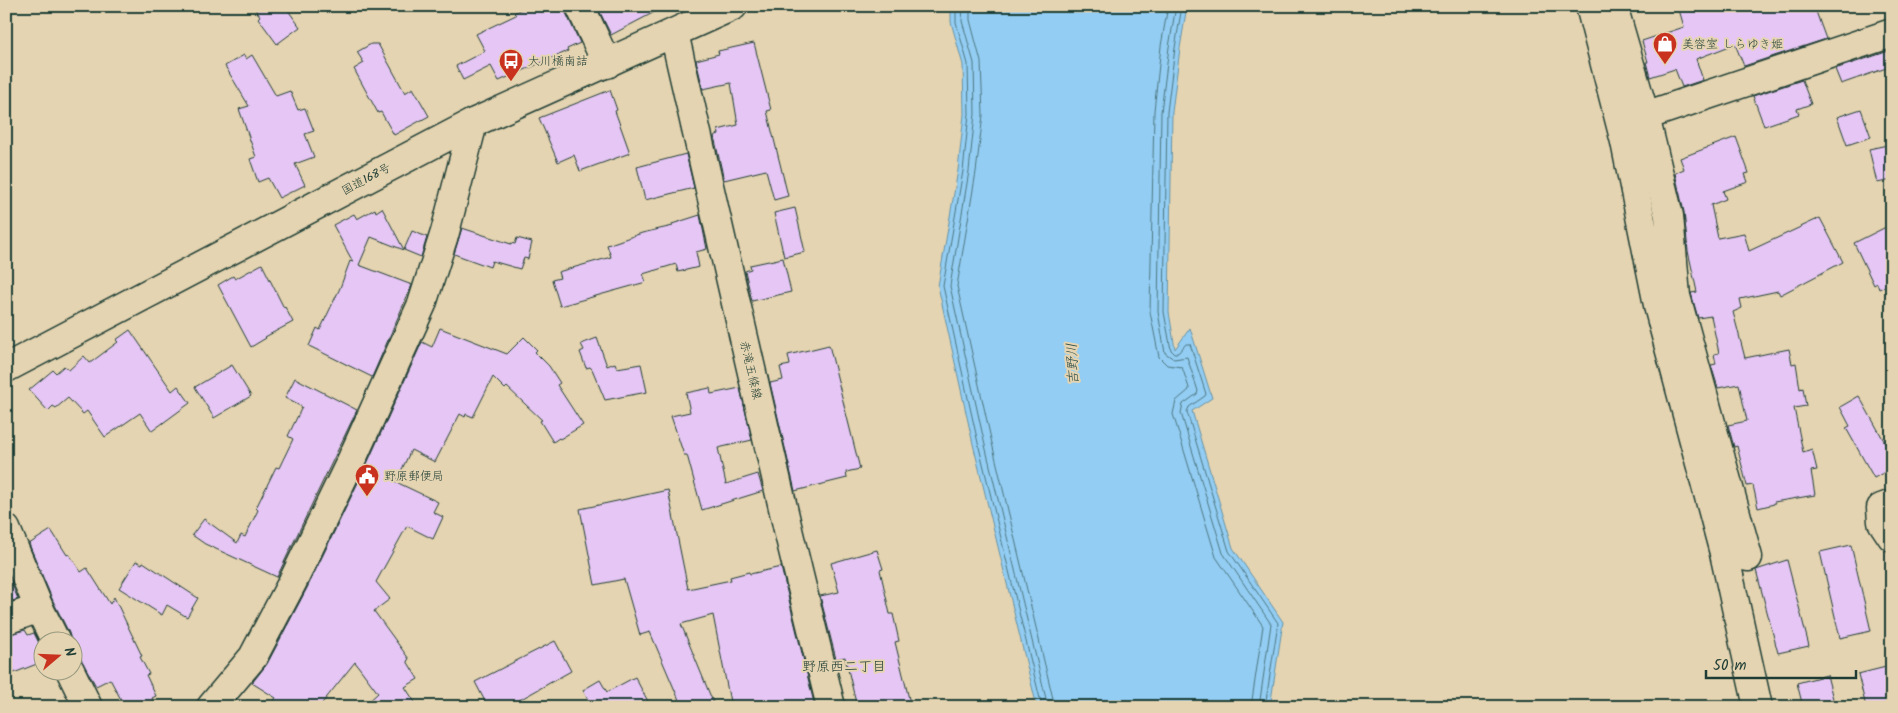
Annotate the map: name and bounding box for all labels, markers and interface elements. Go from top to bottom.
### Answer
shop icon: 美容室 しらゆき姫 [1652,31,1678,65]
place label: 美容室 しらゆき姫 [1682,35,1783,54]
bus stop icon: 大川橋南詰 [498,48,524,82]
place label: 大川橋南詰 [528,52,588,71]
street label: 国道168号 [338,158,394,200]
street label: 赤滝五條線 [735,339,767,401]
water label: 吉野川 [1061,342,1085,385]
public building icon: 野原郵便局 [354,463,380,497]
place label: 野原郵便局 [384,467,444,486]
north arrow [32,630,82,680]
text: N [58,644,81,660]
scale bar [1706,648,1856,680]
text: 50 m [1713,654,1747,678]
district label: 野原西二丁目 [802,656,886,678]

